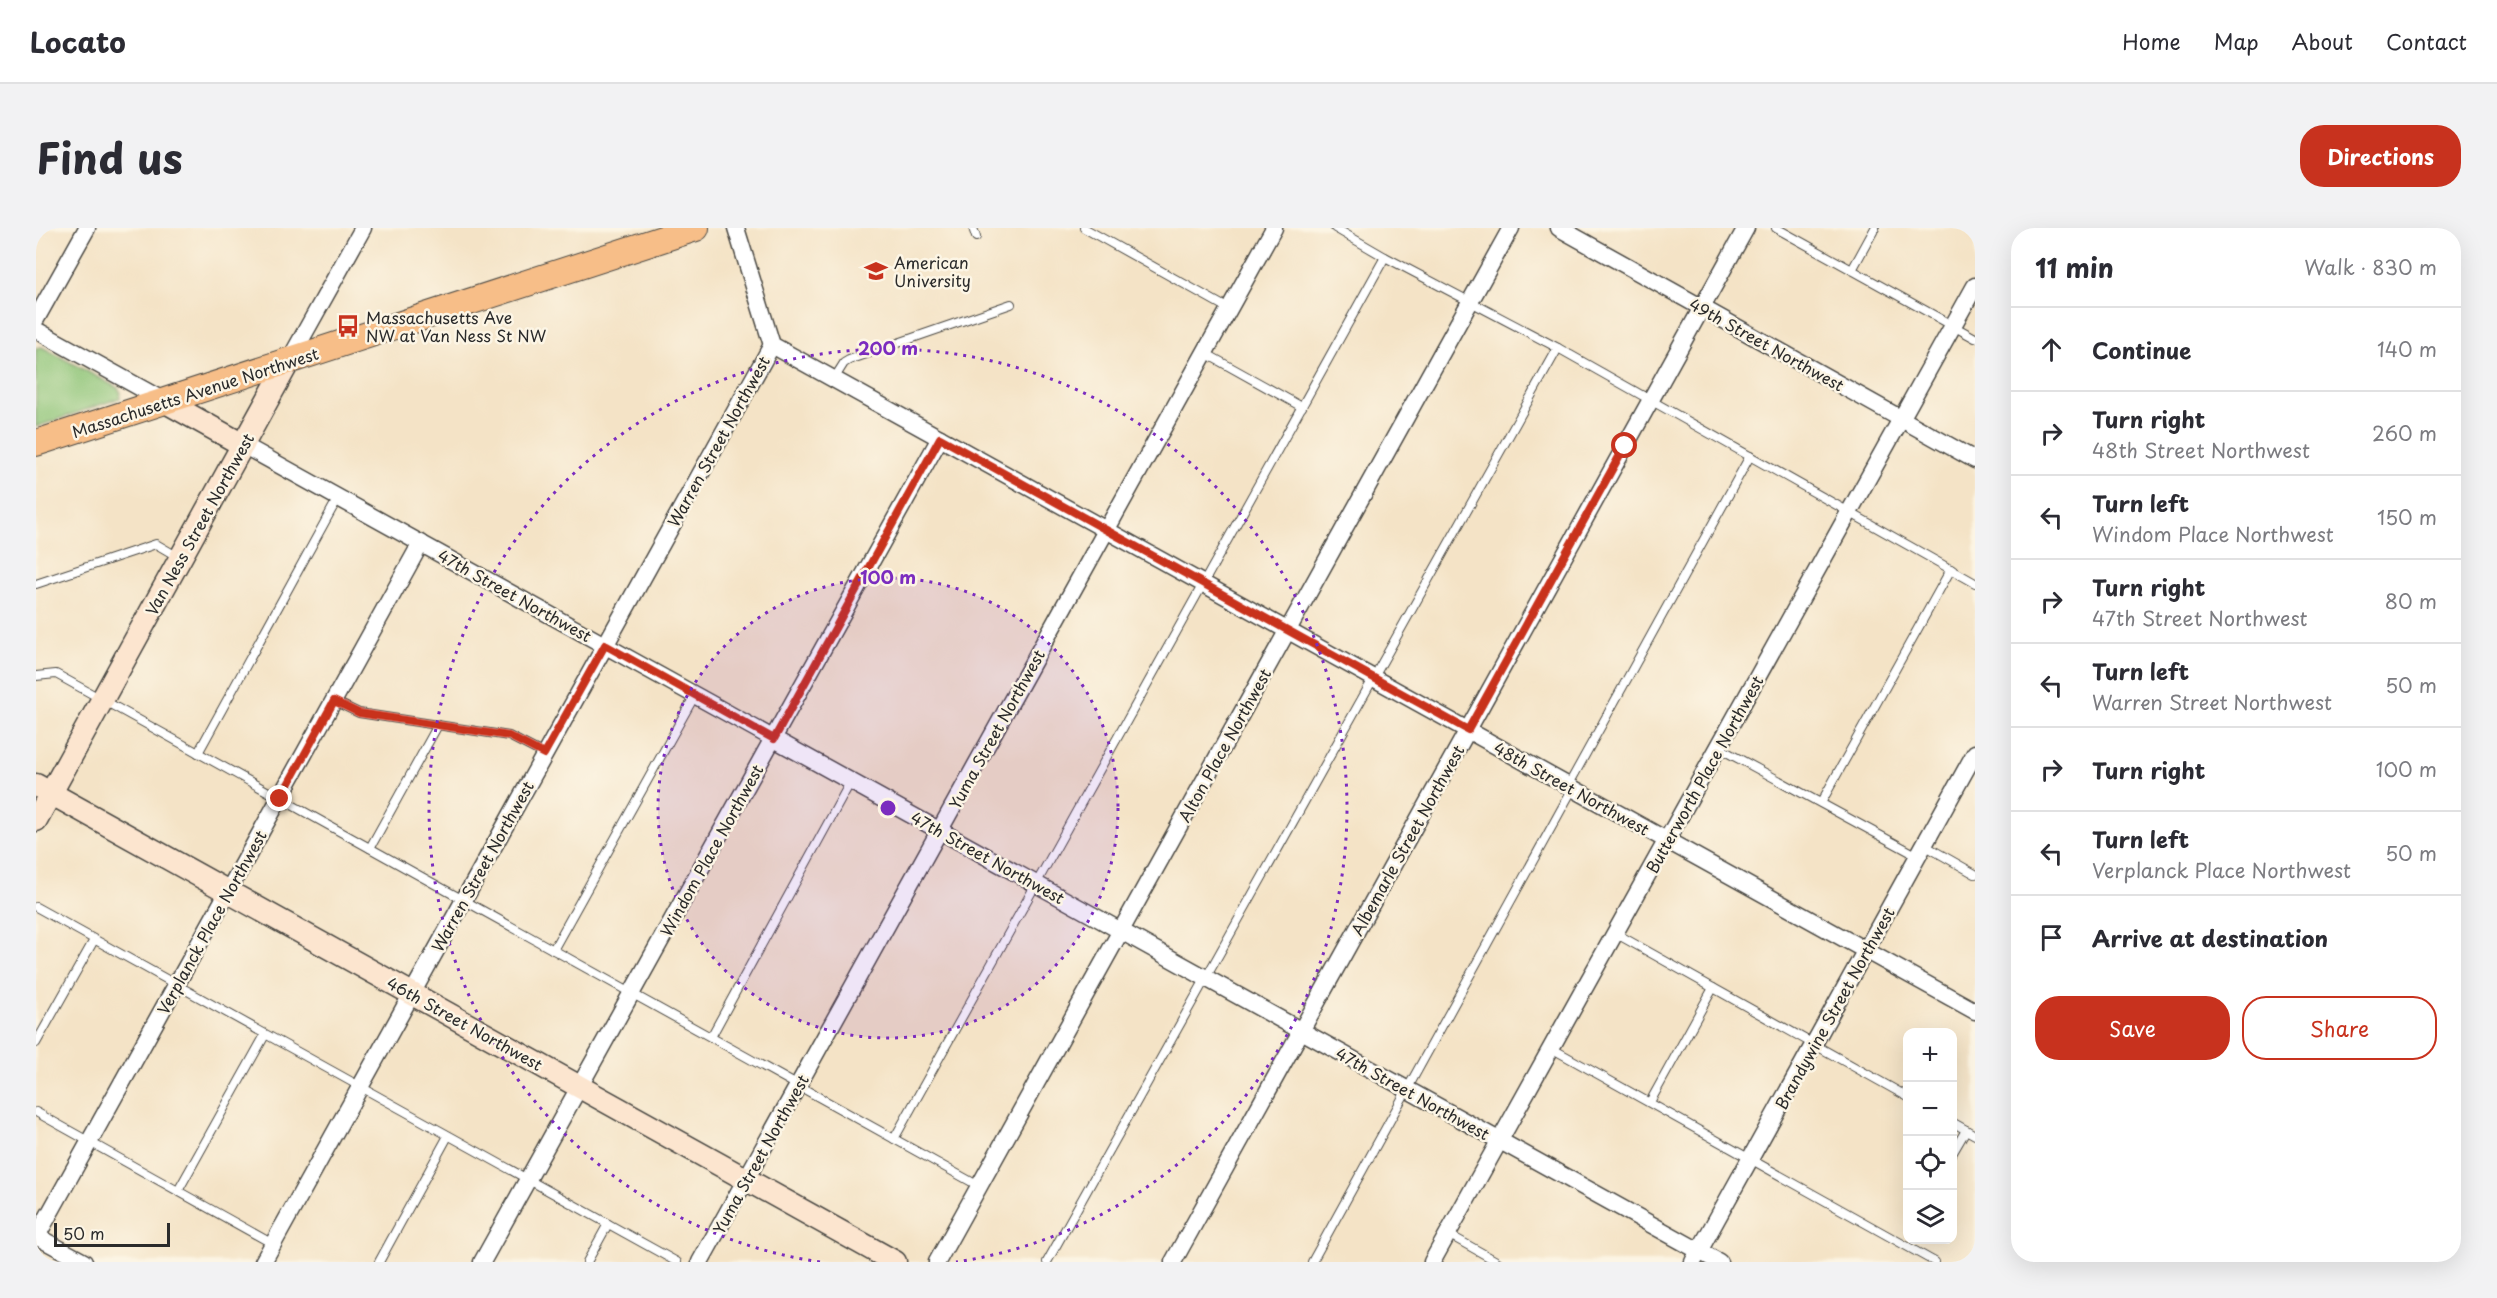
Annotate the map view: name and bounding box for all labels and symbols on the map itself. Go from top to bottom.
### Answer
place label: American University [894,250,971,292]
school or university icon: American University [863,258,889,284]
street label: 49th Street Northwest [1685,291,1849,397]
place label: Massachusetts Ave NW at Van Ness St NW [366,305,547,347]
bus stop icon: Massachusetts Ave NW at Van Ness St NW [335,313,361,339]
text: 200 m [858,334,918,361]
street label: Massachusetts Avenue Northwest [69,341,321,443]
street label: Warren Street Northwest [661,351,775,531]
street label: Van Ness Street Northwest [139,428,259,620]
route start [1611,432,1637,458]
street label: 47th Street Northwest [434,543,596,647]
text: 100 m [860,563,916,590]
street label: Yuma Street Northwest [942,645,1050,813]
street label: Alton Place Northwest [1172,664,1276,826]
street label: Butterworth Place Northwest [1639,671,1769,877]
street label: 48th Street Northwest [1490,735,1654,841]
street label: Albemarle Street Northwest [1344,740,1470,940]
street label: Windom Place Northwest [654,760,768,940]
street label: Warren Street Northwest [425,776,539,956]
route end [266,785,292,811]
centre of rings [878,798,898,818]
street label: 47th Street Northwest [907,805,1069,909]
street label: Verplanck Place Northwest [150,826,272,1018]
street label: Brandywine Street Northwest [1768,903,1900,1113]
street label: 46th Street Northwest [383,970,547,1076]
street label: 47th Street Northwest [1332,1041,1494,1145]
street label: Yuma Street Northwest [706,1070,814,1238]
scale bar [54,1220,170,1248]

